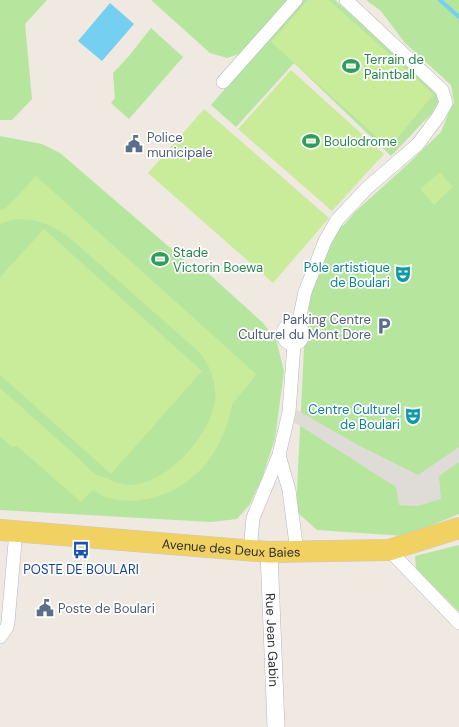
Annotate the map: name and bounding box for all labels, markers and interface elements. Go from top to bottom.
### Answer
place label: Terrain de Paintball [364,51,424,83]
sports icon: Terrain de Paintball [341,56,361,76]
place label: Police municipale [147,129,213,161]
sports icon: Boulodrome [301,131,321,151]
place label: Boulodrome [324,133,397,150]
public building icon: Police municipale [124,134,144,154]
place label: Stade Victorin Boewa [173,244,263,276]
sports icon: Stade Victorin Boewa [150,249,170,269]
place label: Pôle artistique de Boulari [304,259,390,291]
theatre icon: Pôle artistique de Boulari [393,264,413,284]
place label: Parking Centre Culturel du Mont Dore [238,311,371,343]
parking icon: Parking Centre Culturel du Mont Dore [374,316,394,336]
place label: Centre Culturel de Boulari [308,401,400,433]
theatre icon: Centre Culturel de Boulari [403,406,423,426]
street label: Avenue des Deux Baies [161,535,301,561]
bus stop icon: POSTE DE BOULARI [71,540,91,560]
place label: POSTE DE BOULARI [23,561,139,578]
street label: Rue Jean Gabin [262,593,283,687]
public building icon: Poste de Boulari [35,598,55,618]
place label: Poste de Boulari [58,600,155,617]

